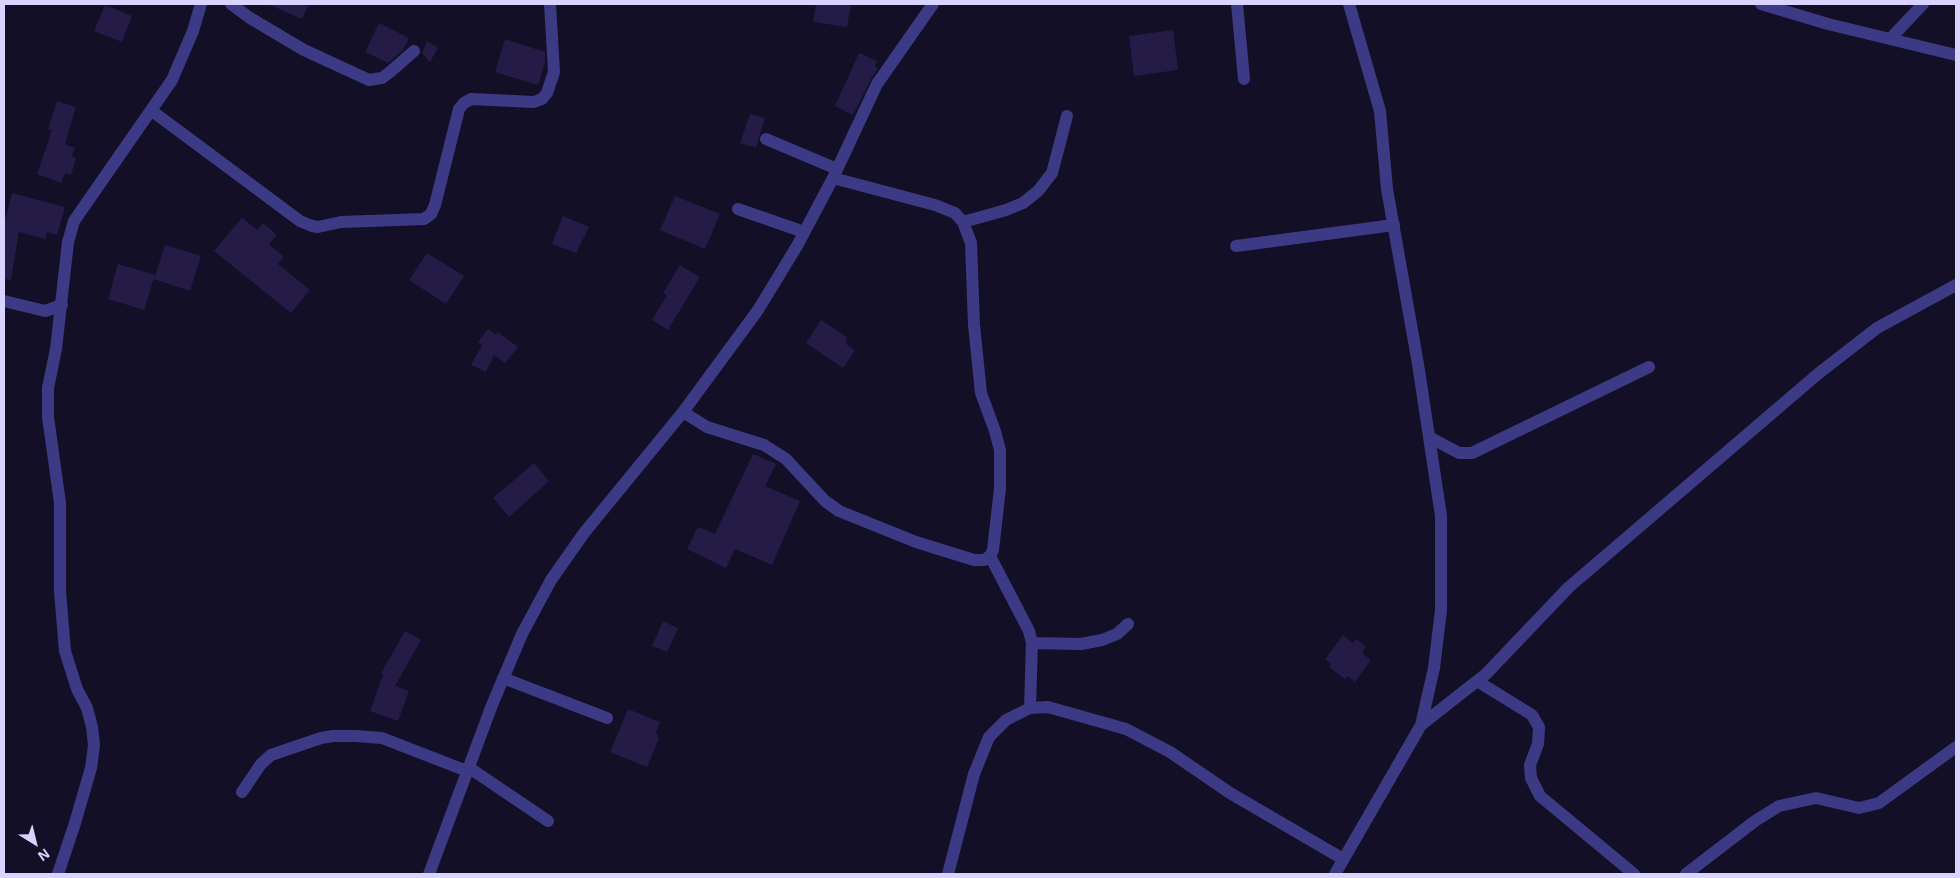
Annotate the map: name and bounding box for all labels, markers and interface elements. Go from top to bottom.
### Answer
north arrow [10,818,60,868]
text: N [35,846,53,865]

